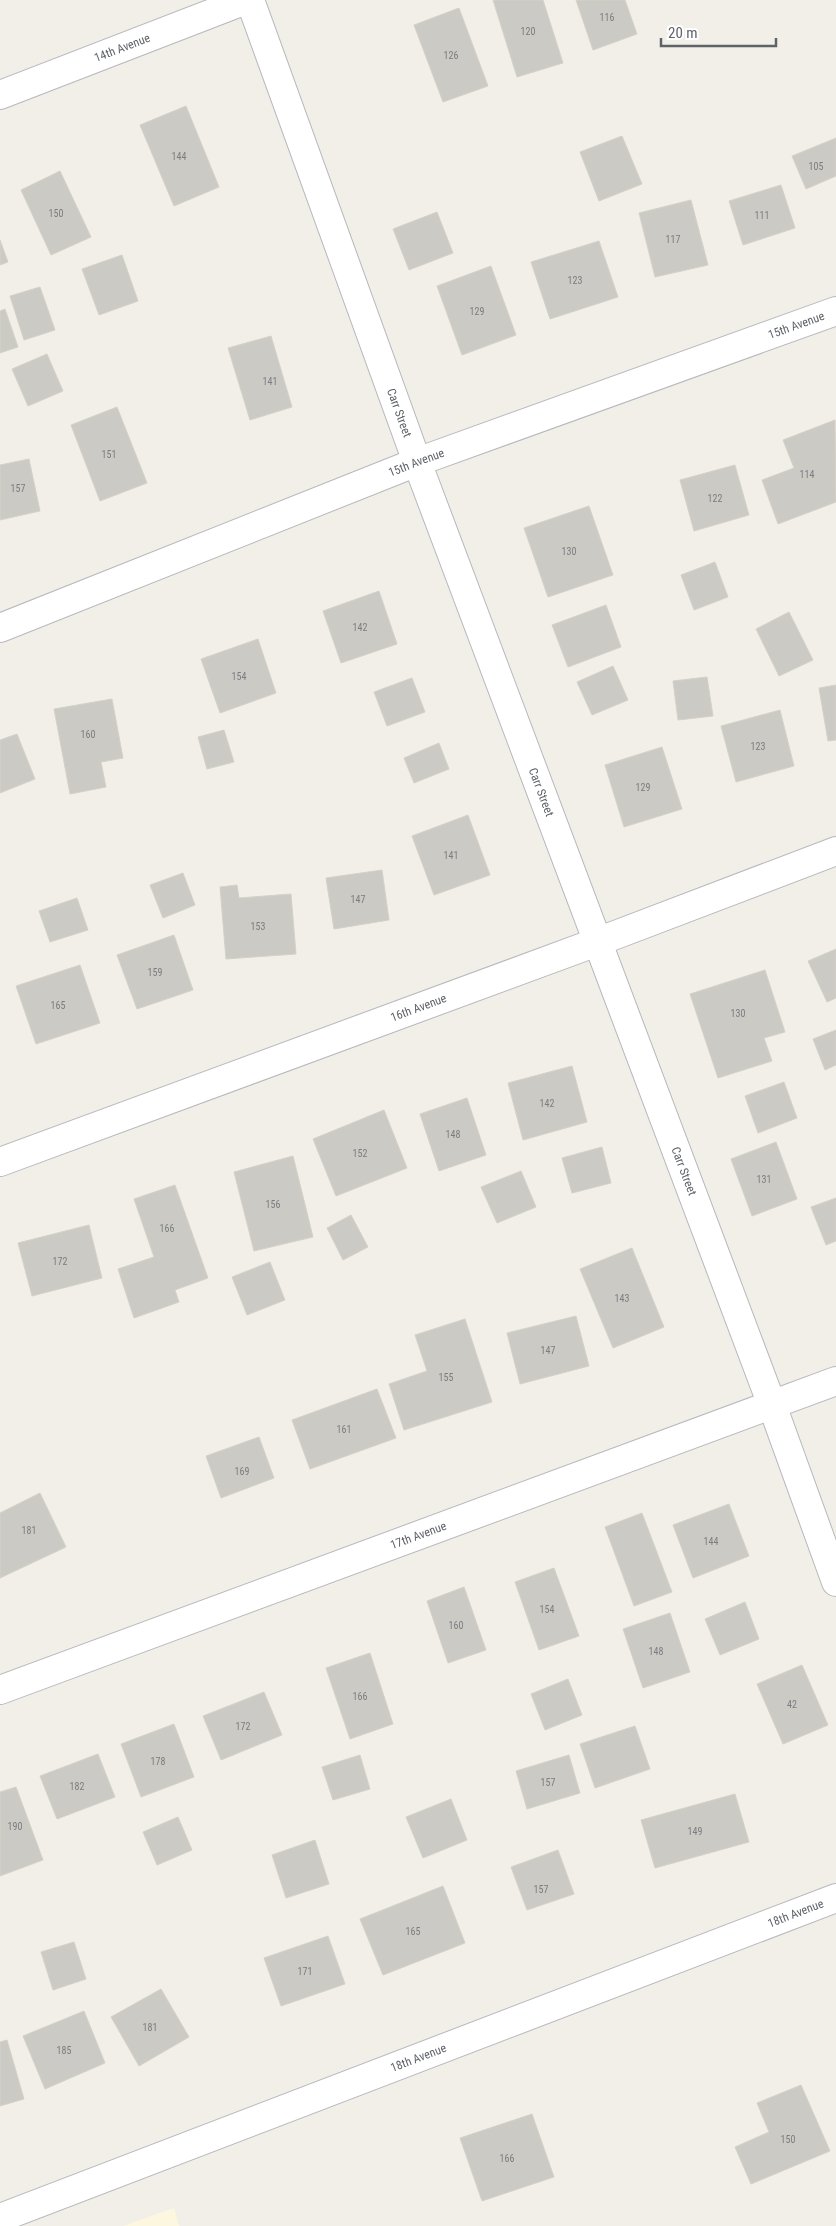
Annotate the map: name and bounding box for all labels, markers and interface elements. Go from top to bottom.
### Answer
house number: 116 [600,12,614,23]
scale bar [661,15,776,47]
text: 20 m [668,24,698,42]
house number: 120 [521,26,535,37]
street label: 14th Avenue [92,31,152,65]
house number: 126 [444,50,458,61]
house number: 144 [172,151,186,162]
house number: 105 [809,161,823,172]
house number: 150 [49,208,63,219]
house number: 111 [755,210,769,221]
house number: 117 [666,234,680,245]
house number: 123 [568,275,582,286]
house number: 129 [470,306,484,317]
street label: 15th Avenue [766,309,827,342]
house number: 141 [263,376,277,387]
street label: Carr Street [384,387,415,440]
street label: 15th Avenue [386,446,447,480]
house number: 151 [102,449,116,460]
house number: 114 [800,469,814,480]
house number: 157 [11,483,25,494]
house number: 122 [708,493,722,504]
house number: 130 [562,546,576,557]
house number: 142 [353,622,367,633]
house number: 154 [232,671,246,682]
house number: 160 [81,729,95,740]
house number: 123 [751,741,765,752]
street label: Carr Street [526,766,557,819]
house number: 129 [636,782,650,793]
house number: 141 [444,850,458,861]
house number: 147 [351,894,365,905]
house number: 153 [251,921,265,932]
house number: 159 [148,967,162,978]
street label: 16th Avenue [389,991,449,1024]
house number: 165 [51,1000,65,1011]
house number: 130 [731,1008,745,1019]
house number: 142 [540,1098,554,1109]
house number: 148 [446,1129,460,1140]
street label: Carr Street [668,1145,700,1198]
house number: 152 [353,1148,367,1159]
house number: 131 [757,1174,771,1185]
house number: 156 [266,1199,280,1210]
house number: 166 [160,1223,174,1234]
house number: 172 [53,1256,67,1267]
house number: 143 [615,1293,629,1304]
house number: 147 [541,1345,555,1356]
house number: 155 [439,1372,453,1383]
house number: 161 [337,1424,351,1435]
house number: 169 [235,1466,249,1477]
street label: 17th Avenue [388,1519,449,1552]
house number: 181 [22,1525,36,1536]
house number: 144 [704,1536,718,1547]
house number: 154 [540,1604,554,1615]
house number: 160 [449,1620,463,1631]
house number: 148 [649,1646,663,1657]
house number: 166 [353,1691,367,1702]
house number: 42 [787,1699,797,1710]
house number: 172 [236,1721,250,1732]
house number: 178 [151,1756,165,1767]
house number: 157 [541,1777,555,1788]
house number: 182 [70,1781,84,1792]
house number: 190 [8,1821,22,1832]
house number: 149 [688,1826,702,1837]
house number: 157 [534,1884,548,1895]
street label: 18th Avenue [766,1896,826,1930]
house number: 165 [406,1926,420,1937]
house number: 171 [298,1966,312,1977]
house number: 181 [143,2022,157,2033]
street label: 18th Avenue [389,2041,449,2075]
house number: 185 [57,2045,71,2056]
house number: 150 [781,2134,795,2145]
house number: 166 [500,2153,514,2164]

